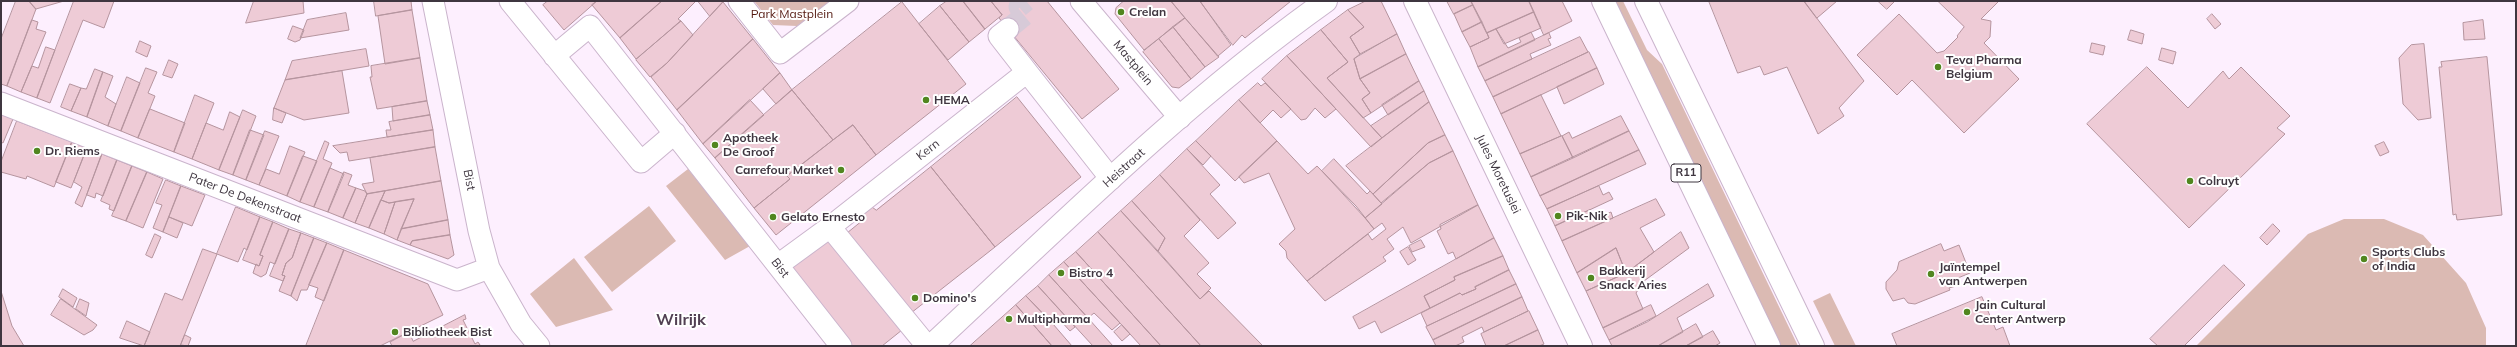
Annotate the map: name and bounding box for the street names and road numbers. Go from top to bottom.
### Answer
street label: Mastplein [1110,38,1156,88]
street label: Jules Moretuslei [1473,132,1523,216]
street label: Kern [914,137,942,163]
street label: Heistraat [1100,145,1148,191]
road number: R11 [1671,164,1701,182]
street label: Bist [460,168,478,192]
street label: Pater De Dekenstraat [187,170,303,226]
street label: Bist [768,255,792,281]

